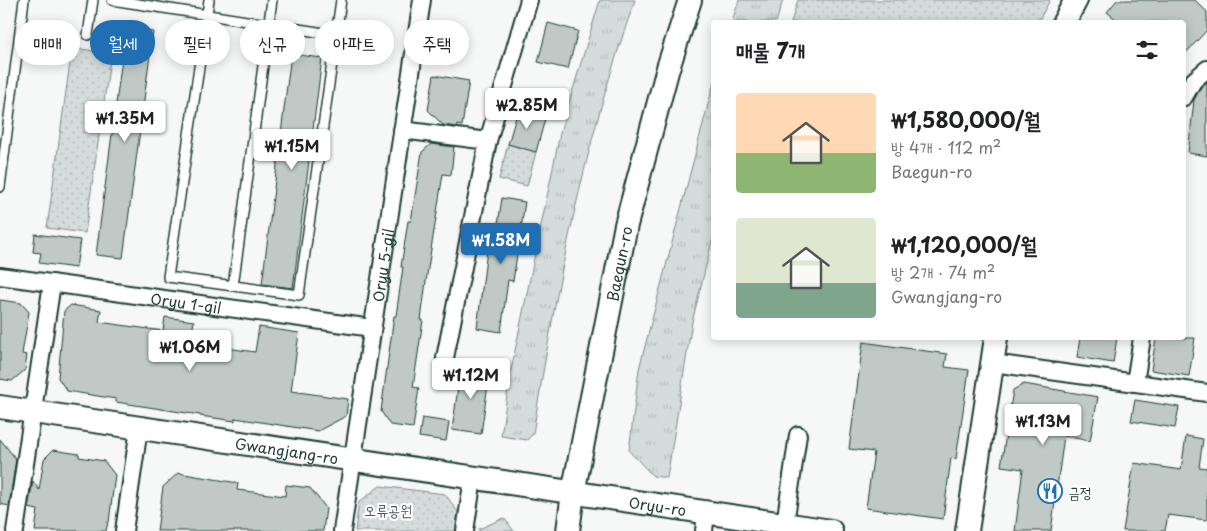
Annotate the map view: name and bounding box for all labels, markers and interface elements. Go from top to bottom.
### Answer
chip: 매매 [15,20,80,65]
chip: 월세 [90,20,155,65]
chip: 필터 [165,20,230,65]
chip: 신규 [240,20,305,65]
chip: 아파트 [315,20,394,65]
chip: 주택 [404,20,469,65]
text: 매물 7개 [736,34,806,66]
icon: filters [1133,36,1161,64]
pin: ₩2.85M [486,88,568,130]
text: ₩2.85M [496,92,558,116]
pin: ₩1.35M [84,100,166,143]
text: ₩1,580,000/월 [891,103,1041,135]
text: ₩1.35M [96,105,154,129]
icon: home [776,113,836,173]
pin: ₩1.15M [251,128,333,171]
text: ₩1.15M [264,133,320,157]
text: 방 4개 · 112 m² [891,135,1001,159]
text: Baegun-ro [891,159,973,183]
pin: ₩1.58M [460,222,542,265]
street label: Baegun-ro [600,224,637,303]
street label: Oryu 5-gil [365,227,399,303]
text: ₩1.58M [472,227,530,251]
text: ₩1,120,000/월 [891,228,1037,260]
icon: home [776,238,836,298]
text: 방 2개 · 74 m² [891,260,995,284]
text: Gwangjang-ro [891,284,1002,308]
street label: Oryu 1-gil [149,286,223,318]
pin: ₩1.06M [149,330,231,372]
text: ₩1.06M [159,334,221,358]
pin: ₩1.12M [430,358,512,400]
text: ₩1.12M [443,362,499,386]
pin: ₩1.13M [1002,404,1084,446]
text: ₩1.13M [1015,408,1071,432]
street label: Gwangjang-ro [234,431,340,469]
restaurant icon: 금정 [1037,478,1063,504]
place label: 금정 [1068,480,1092,503]
street label: Oryu-ro [627,489,688,521]
park label: 오류공원 [364,498,412,521]

